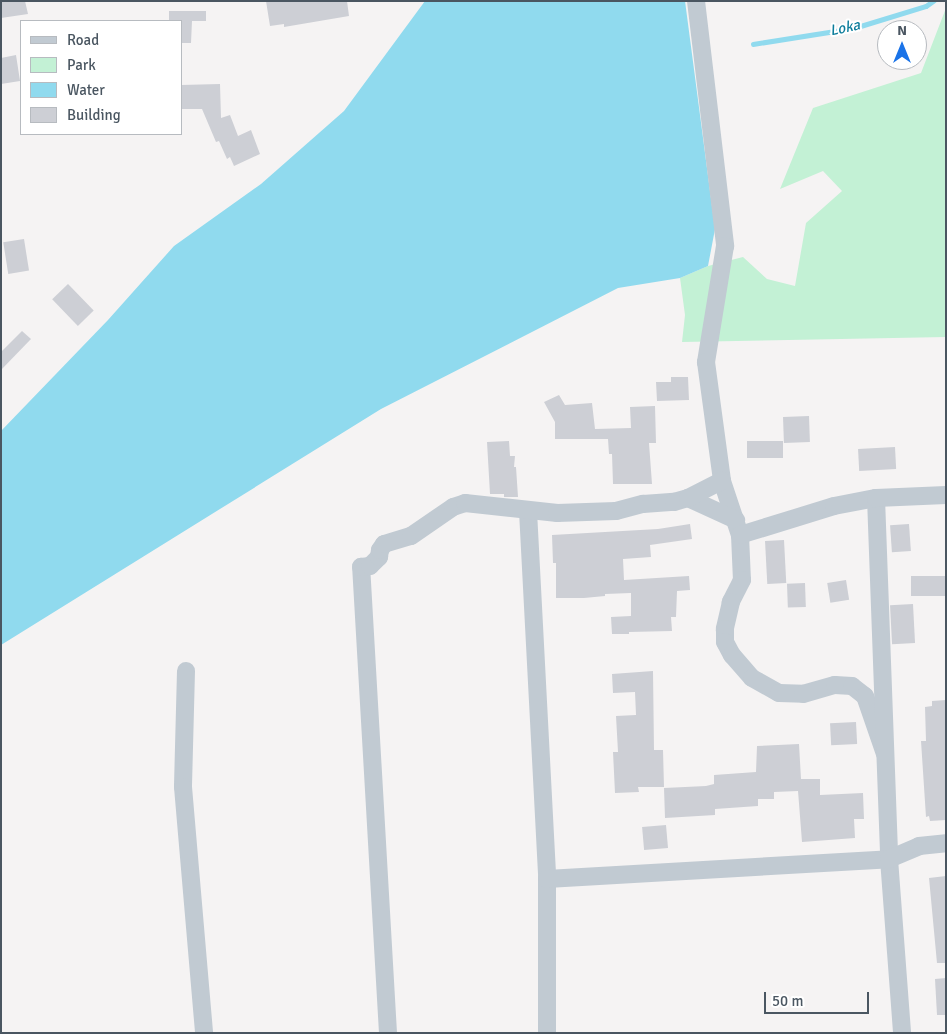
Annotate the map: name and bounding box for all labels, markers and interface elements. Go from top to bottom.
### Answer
water label: Loka [828,16,862,40]
legend [20,20,182,135]
north arrow [877,20,927,70]
text: N [897,22,907,39]
text: Road [67,31,99,49]
text: Park [67,56,96,74]
text: Water [67,81,105,99]
text: Building [67,106,121,124]
scale bar [767,982,872,1014]
text: 50 m [772,992,803,1010]

